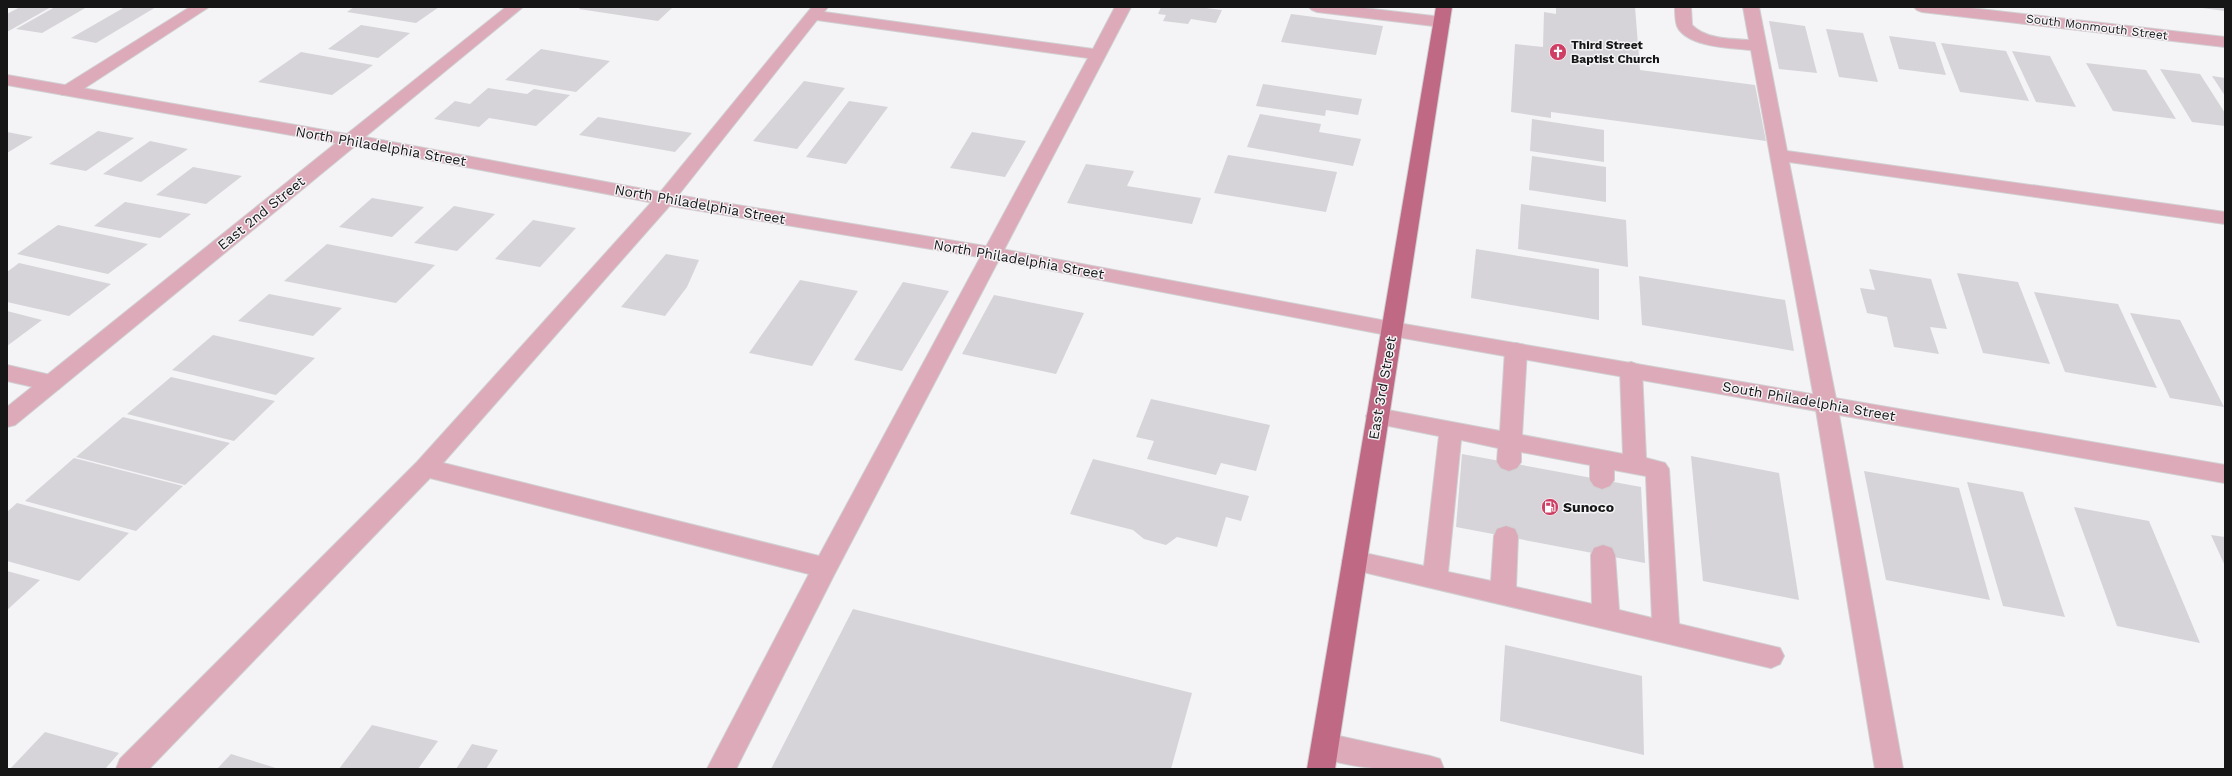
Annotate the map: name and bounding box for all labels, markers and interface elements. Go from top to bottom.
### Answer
street label: South Monmouth Street [2026,11,2168,43]
place label: Third Street Baptist Church [1571,38,1660,66]
church icon: Third Street Baptist Church [1548,42,1568,62]
street label: North Philadelphia Street [294,123,468,169]
street label: East 2nd Street [214,173,308,253]
street label: North Philadelphia Street [613,181,787,227]
street label: North Philadelphia Street [932,236,1106,282]
street label: East 3rd Street [1365,335,1399,441]
street label: South Philadelphia Street [1721,378,1897,424]
fuel station icon: Sunoco [1540,497,1560,517]
place label: Sunoco [1563,499,1614,515]

